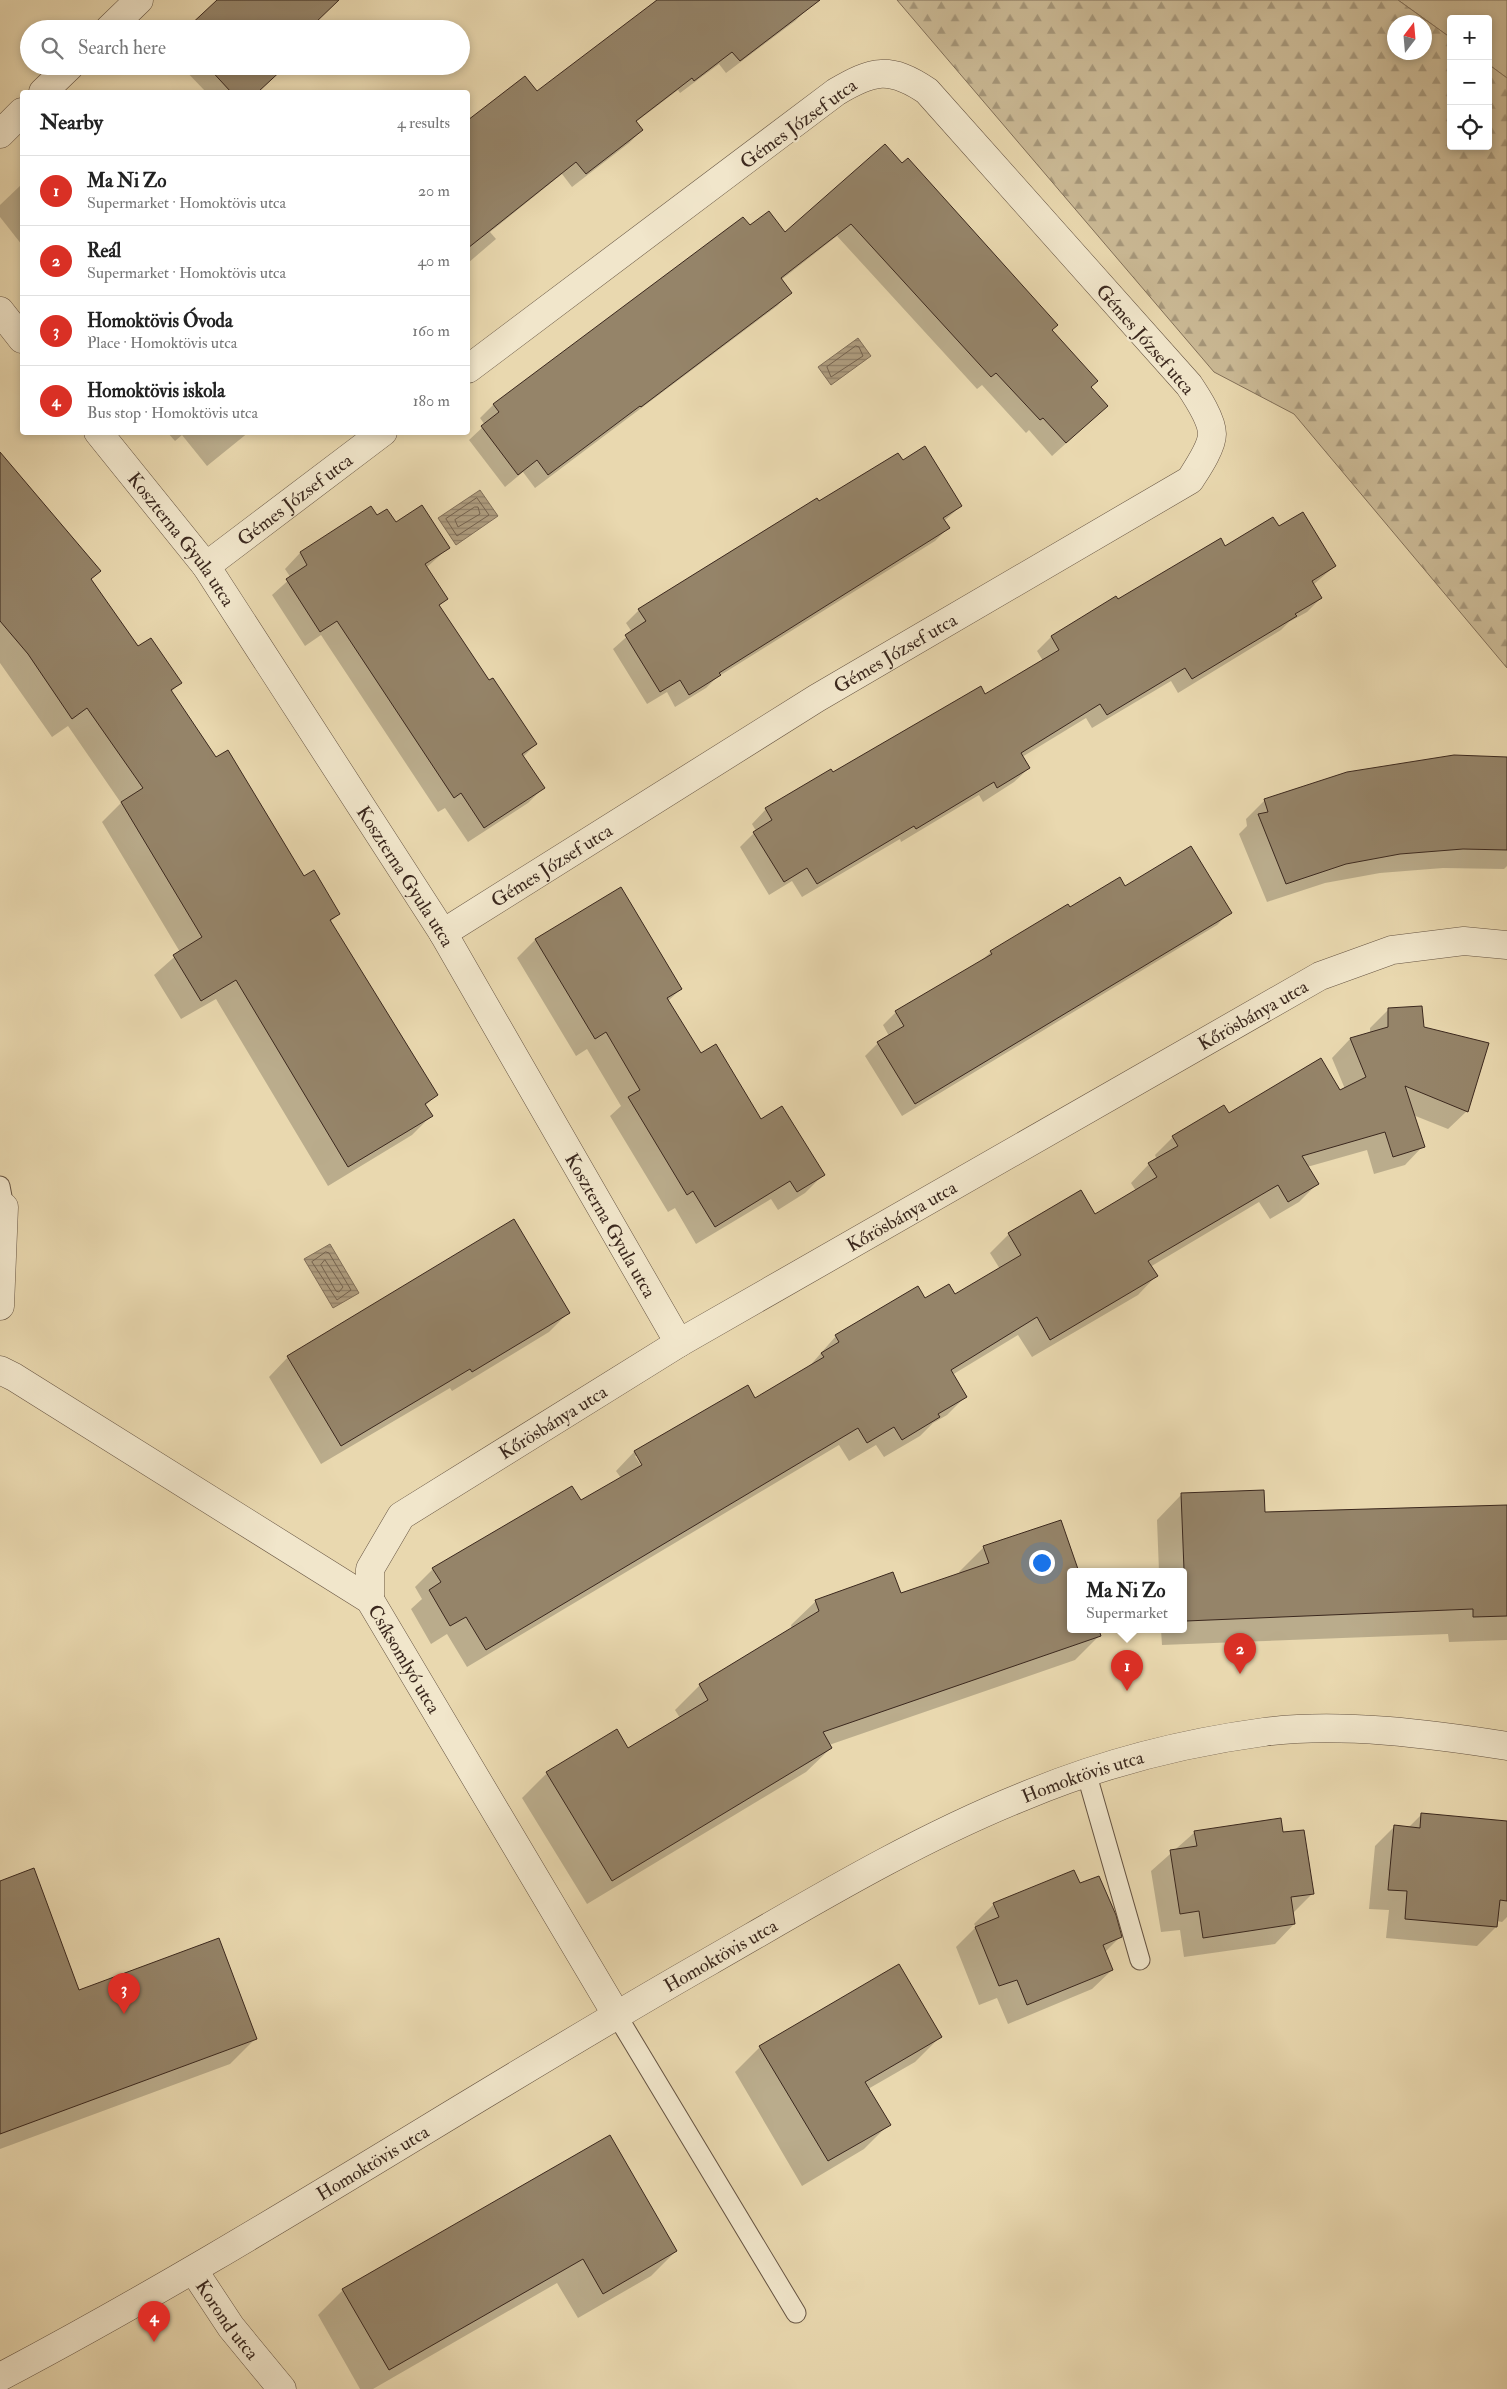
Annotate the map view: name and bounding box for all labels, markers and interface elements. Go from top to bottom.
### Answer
north arrow [1387,15,1432,60]
map controls [1447,15,1492,150]
button: + [1447,15,1492,60]
search box [20,20,470,75]
icon: search [38,34,66,62]
text: Search here [78,36,166,60]
button: − [1447,60,1492,105]
street label: Gémes József utca [735,73,862,174]
button: locate [1447,105,1492,150]
text: Nearby [40,109,103,136]
text: 4 results [397,113,450,133]
text: Ma Ni Zo [87,169,166,193]
text: 1 [53,181,59,201]
text: 20 m [418,181,450,201]
text: Supermarket · Homoktövis utca [87,193,286,213]
text: Reál [87,239,121,263]
text: 2 [52,251,60,271]
text: 40 m [417,251,450,271]
text: Supermarket · Homoktövis utca [87,263,286,283]
street label: Gémes József utca [1091,279,1200,400]
text: Homoktövis Óvoda [87,309,233,333]
text: 3 [53,321,59,341]
text: 160 m [412,321,450,341]
text: Place · Homoktövis utca [87,333,237,353]
text: Homoktövis iskola [87,379,225,403]
text: 4 [52,391,60,411]
text: 180 m [413,391,450,411]
text: Bus stop · Homoktövis utca [87,403,258,423]
street label: Gémes József utca [233,448,358,551]
street label: Koszterna Gyula utca [122,468,240,611]
street label: Gémes József utca [829,608,962,699]
street label: Koszterna Gyula utca [351,802,459,951]
street label: Gémes József utca [487,819,617,913]
street label: Kőrösbánya utca [1194,974,1313,1056]
street label: Koszterna Gyula utca [559,1149,661,1302]
street label: Kőrösbánya utca [842,1176,961,1258]
street label: Kőrösbánya utca [495,1380,612,1465]
your location [1029,1550,1055,1576]
popup [1067,1568,1187,1633]
text: Ma Ni Zo [1086,1579,1165,1603]
street label: Csíksomlyó utca [362,1600,446,1718]
text: Supermarket [1086,1603,1168,1623]
pin: 2 [1224,1633,1256,1674]
pin: 1 [1111,1650,1143,1691]
street label: Homoktövis utca [1018,1745,1147,1809]
street label: Homoktövis utca [660,1914,782,1998]
pin: 3 [108,1973,140,2014]
street label: Homoktövis utca [312,2120,434,2206]
street label: Korond utca [190,2275,264,2365]
pin: 4 [138,2301,170,2342]

